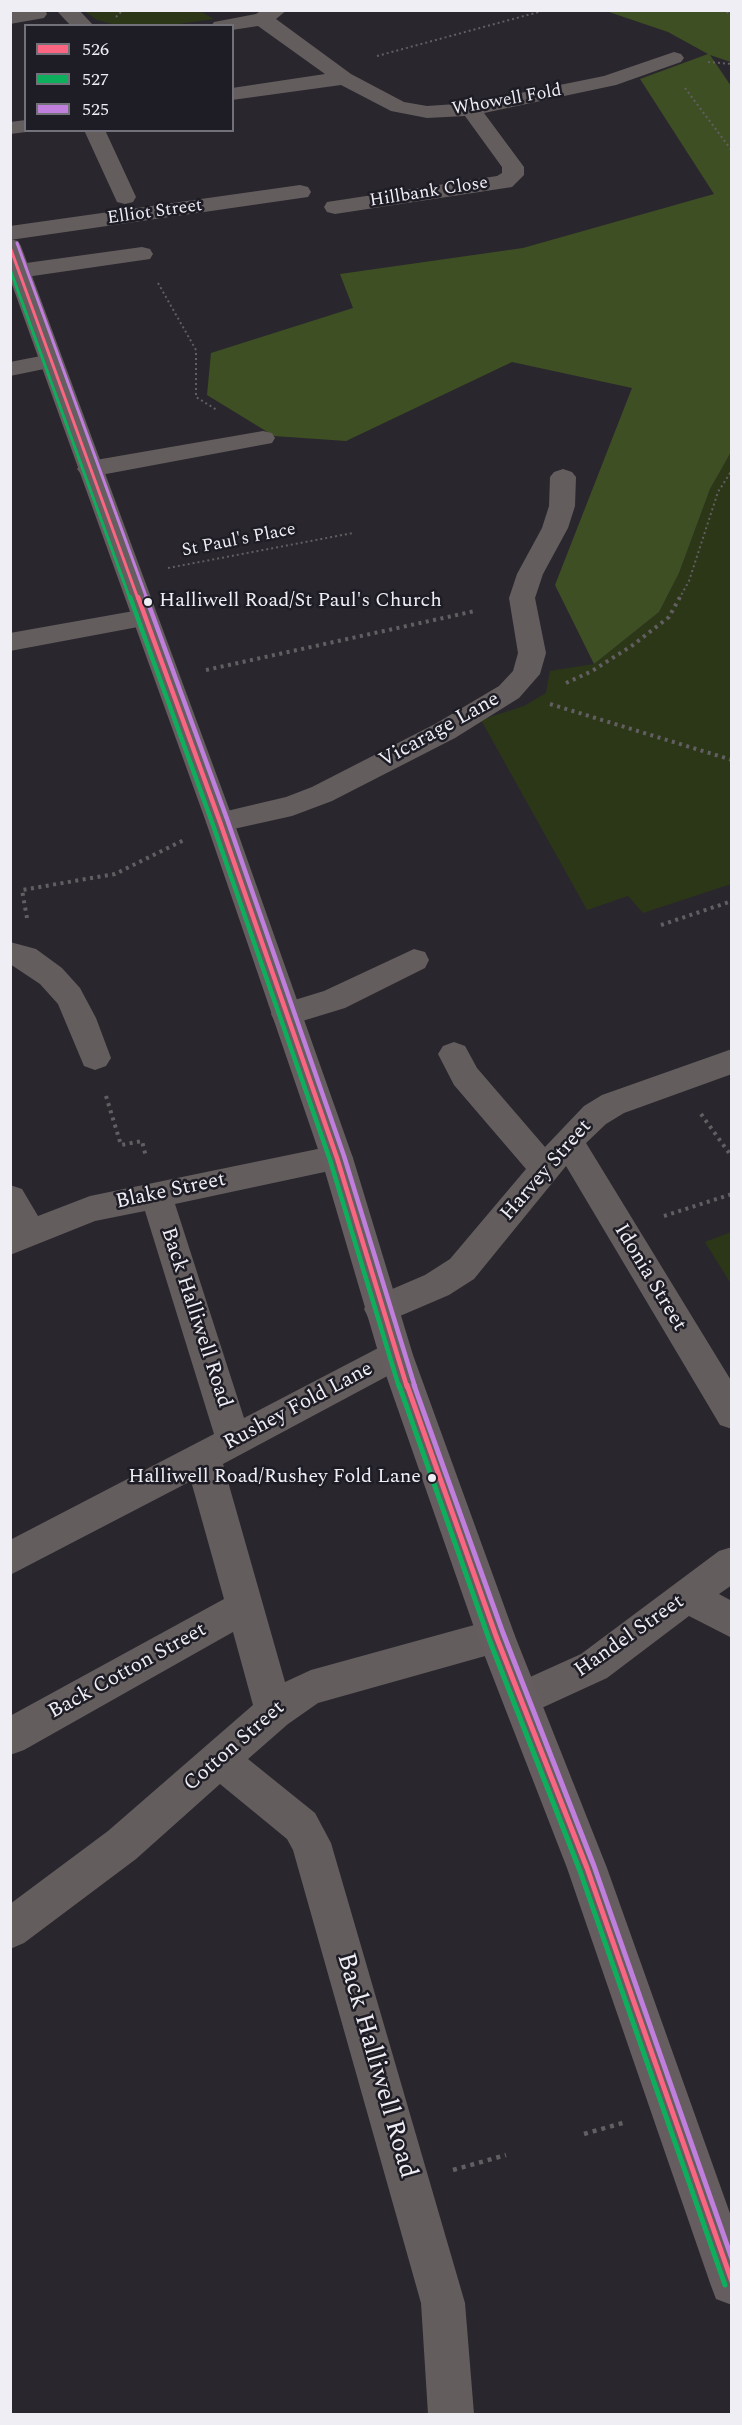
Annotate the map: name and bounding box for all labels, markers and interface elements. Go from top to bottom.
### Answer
legend [24,24,234,132]
text: 526 [82,36,109,63]
text: 527 [82,66,109,93]
street label: Whowell Fold [451,81,563,121]
text: 525 [82,96,109,123]
street label: Hillbank Close [368,173,490,213]
street label: Elliot Street [106,196,204,230]
street label: St Paul's Place [180,519,298,563]
place label: Halliwell Road/St Paul's Church [159,590,442,614]
marker: Halliwell Road/St Paul's Church [142,596,154,608]
street label: Vicarage Lane [375,688,505,774]
street label: Harvey Street [496,1115,598,1227]
street label: Blake Street [114,1168,228,1216]
street label: Idonia Street [607,1220,691,1336]
street label: Back Halliwell Road [154,1225,236,1411]
street label: Rushey Fold Lane [220,1357,378,1457]
place label: Halliwell Road/Rushey Fold Lane [128,1466,421,1490]
marker: Halliwell Road/Rushey Fold Lane [426,1472,438,1484]
street label: Handel Street [570,1590,690,1684]
street label: Back Cotton Street [45,1618,211,1726]
street label: Cotton Street [179,1696,291,1798]
street label: Back Halliwell Road [328,1950,422,2182]

